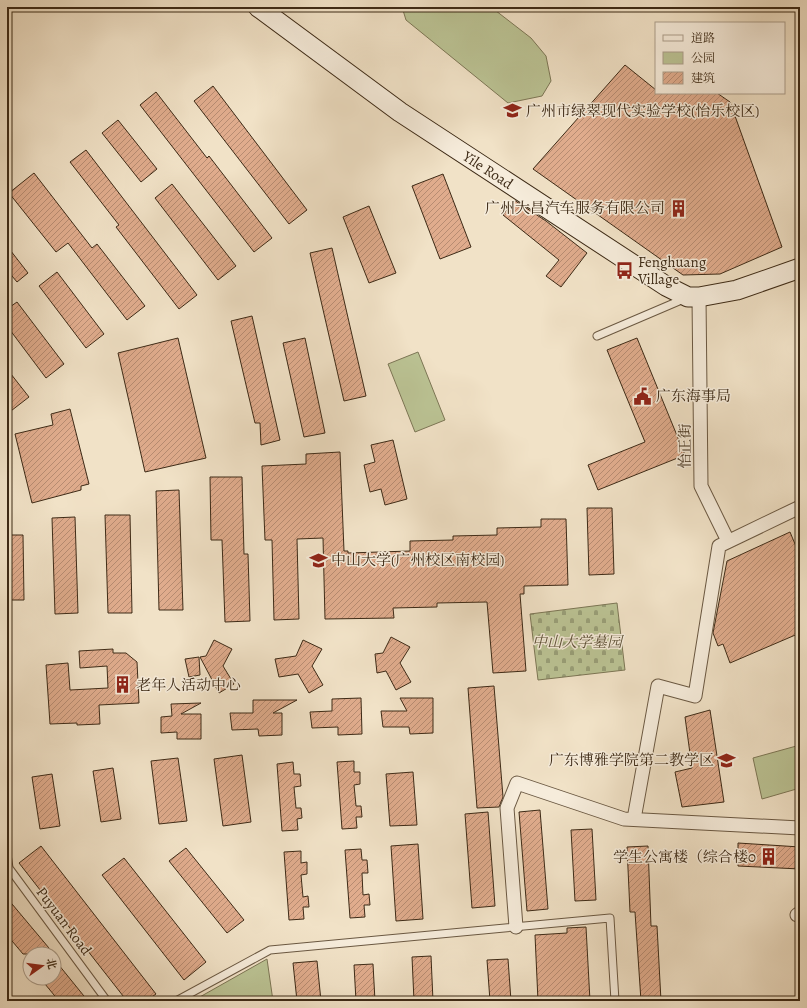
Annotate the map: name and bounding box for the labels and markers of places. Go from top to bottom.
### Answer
school or university icon: 广州市绿翠现代实验学校(怡乐校区) [503,101,523,121]
place label: 广州市绿翠现代实验学校(怡乐校区) [526,101,759,121]
place label: 广州大昌汽车服务有限公司 [485,198,665,218]
building icon: 广州大昌汽车服务有限公司 [668,198,688,218]
place label: Fenghuang Village [637,252,707,289]
bus stop icon: Fenghuang Village [615,261,635,281]
public building icon: 广东海事局 [633,386,653,406]
place label: 广东海事局 [656,386,731,406]
school or university icon: 中山大学(广州校区南校园) [308,550,328,570]
place label: 中山大学(广州校区南校园) [331,550,504,570]
building icon: 老年人活动中心 [113,675,133,695]
place label: 老年人活动中心 [136,675,241,695]
place label: 广东博雅学院第二教学区 [549,750,714,770]
school or university icon: 广东博雅学院第二教学区 [717,750,737,770]
place label: 学生公寓楼（综合楼0 [613,847,756,867]
building icon: 学生公寓楼（综合楼0 [759,847,779,867]

